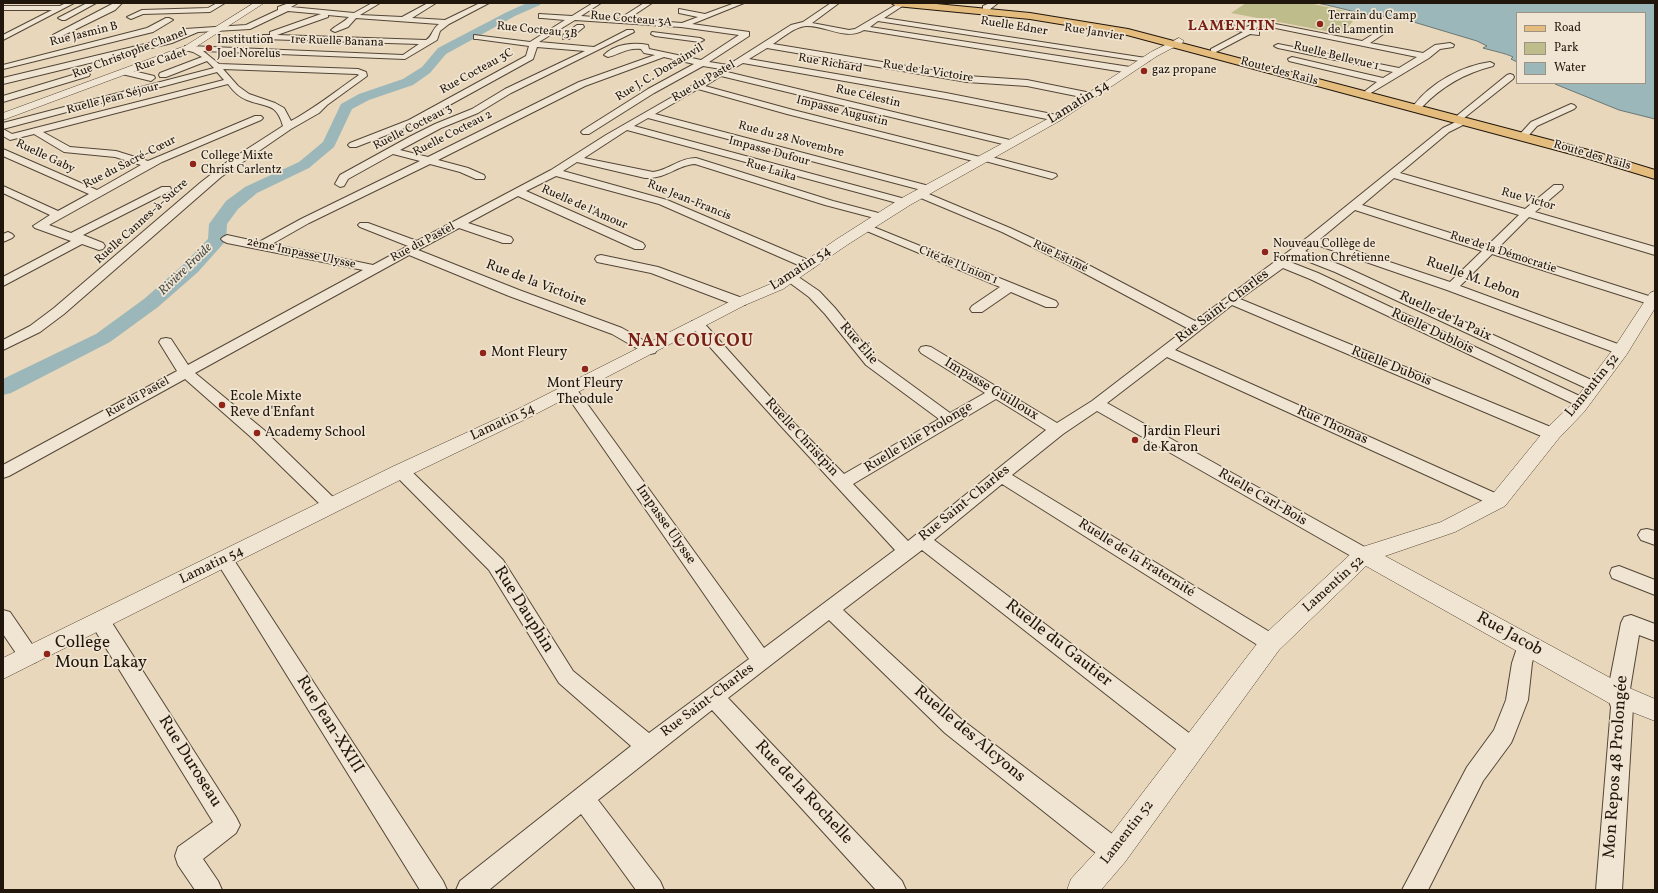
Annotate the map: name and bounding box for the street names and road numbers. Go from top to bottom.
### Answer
street label: Rue Cocteau 3A [589,9,673,31]
street label: Ruelle Edner [979,15,1049,39]
street label: Rue Jasmin B [49,20,119,50]
street label: Rue Cocteau 3B [496,20,578,42]
street label: Rue Janvier [1063,21,1125,45]
street label: Rue Christophe Chanel [71,25,189,83]
street label: 1re Ruelle Banana [290,33,384,51]
street label: Ruelle Bellevue 1 [1292,39,1380,75]
street label: Rue J. C. Dorsainvil [613,41,707,105]
street label: Rue Cadet [133,46,189,76]
street label: Rue Cocteau 3C [438,46,516,98]
street label: Rue Richard [797,51,863,77]
street label: Route des Rails [1239,55,1319,89]
street label: Rue du Pastel [670,58,738,106]
street label: Rue de la Victoire [882,58,974,86]
street label: Lamatin 54 [1045,78,1113,128]
street label: Ruelle Jean Séjour [65,80,161,118]
street label: Rue Célestin [834,83,902,111]
street label: Impasse Augustin [795,94,889,130]
street label: Ruelle Cocteau 3 [371,102,455,154]
street label: Ruelle Cocteau 2 [411,108,495,160]
street label: Rue du 28 Novembre [737,119,845,161]
street label: Rue du Sacré-Cœur [81,133,179,193]
street label: Impasse Dufour [727,134,811,170]
street label: Ruelle Gaby [13,137,77,177]
street label: Route des Rails [1552,138,1632,174]
street label: Rue Laika [744,157,798,185]
street label: Ruelle Cannes-à-Sucre [92,176,192,268]
street label: Rue Jean-Francis [645,178,733,224]
street label: Ruelle de l'Amour [539,183,629,233]
street label: Rue Victor [1499,185,1557,215]
street label: Rue du Pastel [389,220,457,266]
street label: Rue de la Démocratie [1448,229,1558,277]
street label: 2ème Impasse Ulysse [245,235,357,273]
street label: Rue Estimé [1030,237,1090,277]
street label: Lamatin 54 [767,243,835,295]
street label: Cité de l'Union 1 [916,244,1000,288]
street label: Ruelle M. Lebon [1424,254,1522,304]
street label: Rue de la Victoire [483,257,589,311]
street label: Rue Saint-Charles [1173,267,1273,347]
street label: Ruelle de la Paix [1396,288,1494,346]
street label: Ruelle Dublois [1388,305,1476,359]
street label: Rue Élie [835,319,881,369]
street label: Ruelle Dubois [1348,343,1434,391]
street label: Lamentin 52 [1562,351,1624,421]
street label: Impasse Guilloux [941,355,1041,425]
street label: Rue du Pastel [104,375,172,421]
street label: Ruelle Christpin [760,395,842,481]
street label: Ruelle Elie Prolonge [862,399,976,477]
street label: Lamatin 54 [468,401,538,445]
street label: Rue Thomas [1294,403,1370,449]
street label: Rue Saint-Charles [916,462,1014,546]
street label: Ruelle Carl-Bois [1215,466,1309,530]
street label: Impasse Ulysse [631,482,699,568]
street label: Ruelle de la Fraternité [1075,516,1197,602]
street label: Lamatin 54 [177,543,247,589]
street label: Lamentin 52 [1300,553,1368,617]
street label: Rue Dauphin [488,563,558,657]
street label: Ruelle du Gautier [1000,596,1116,692]
street label: Rue Jacob [1472,609,1546,661]
street label: Rue Saint-Charles [658,661,758,741]
street label: Rue Jean-XXIII [291,672,367,778]
street label: Mon Repos 48 Prolongée [1600,675,1634,859]
street label: Ruelle des Alcyons [909,682,1029,788]
street label: Rue Duroseau [153,712,225,812]
street label: Rue de la Rochelle [750,737,856,849]
street label: Lamentin 52 [1098,798,1158,868]

